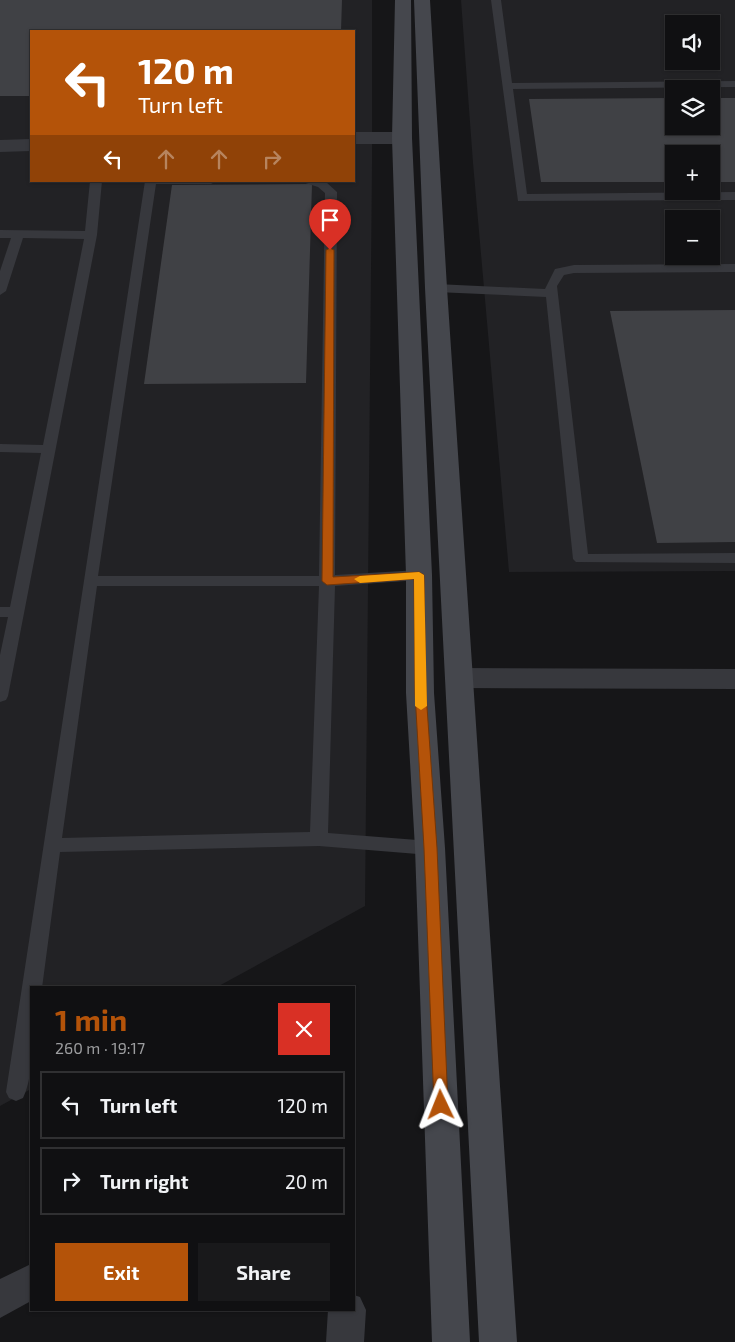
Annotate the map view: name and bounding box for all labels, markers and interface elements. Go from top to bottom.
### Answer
map controls [665,15,720,265]
button: sound [665,15,720,70]
text: 120 m [138,49,234,91]
icon: left [55,50,120,115]
button: layers [665,80,720,135]
text: Turn left [138,91,223,117]
icon: left [99,145,127,173]
icon: ahead [152,145,180,173]
icon: ahead [205,145,233,173]
icon: right [258,145,286,173]
button: + [665,145,720,200]
pin [309,199,351,250]
icon: arrive [316,206,344,234]
button: − [665,210,720,265]
text: 1 min [55,1001,127,1037]
button: close [278,1003,330,1055]
text: 260 m · 19:17 [55,1038,145,1057]
position arrow [414,1078,466,1130]
icon: left [57,1091,85,1119]
text: Turn left [100,1094,177,1117]
text: 120 m [277,1094,328,1117]
icon: right [57,1167,85,1195]
text: Turn right [100,1170,188,1193]
text: 20 m [285,1170,328,1193]
button: Exit [55,1243,188,1301]
button: Share [198,1243,330,1301]

